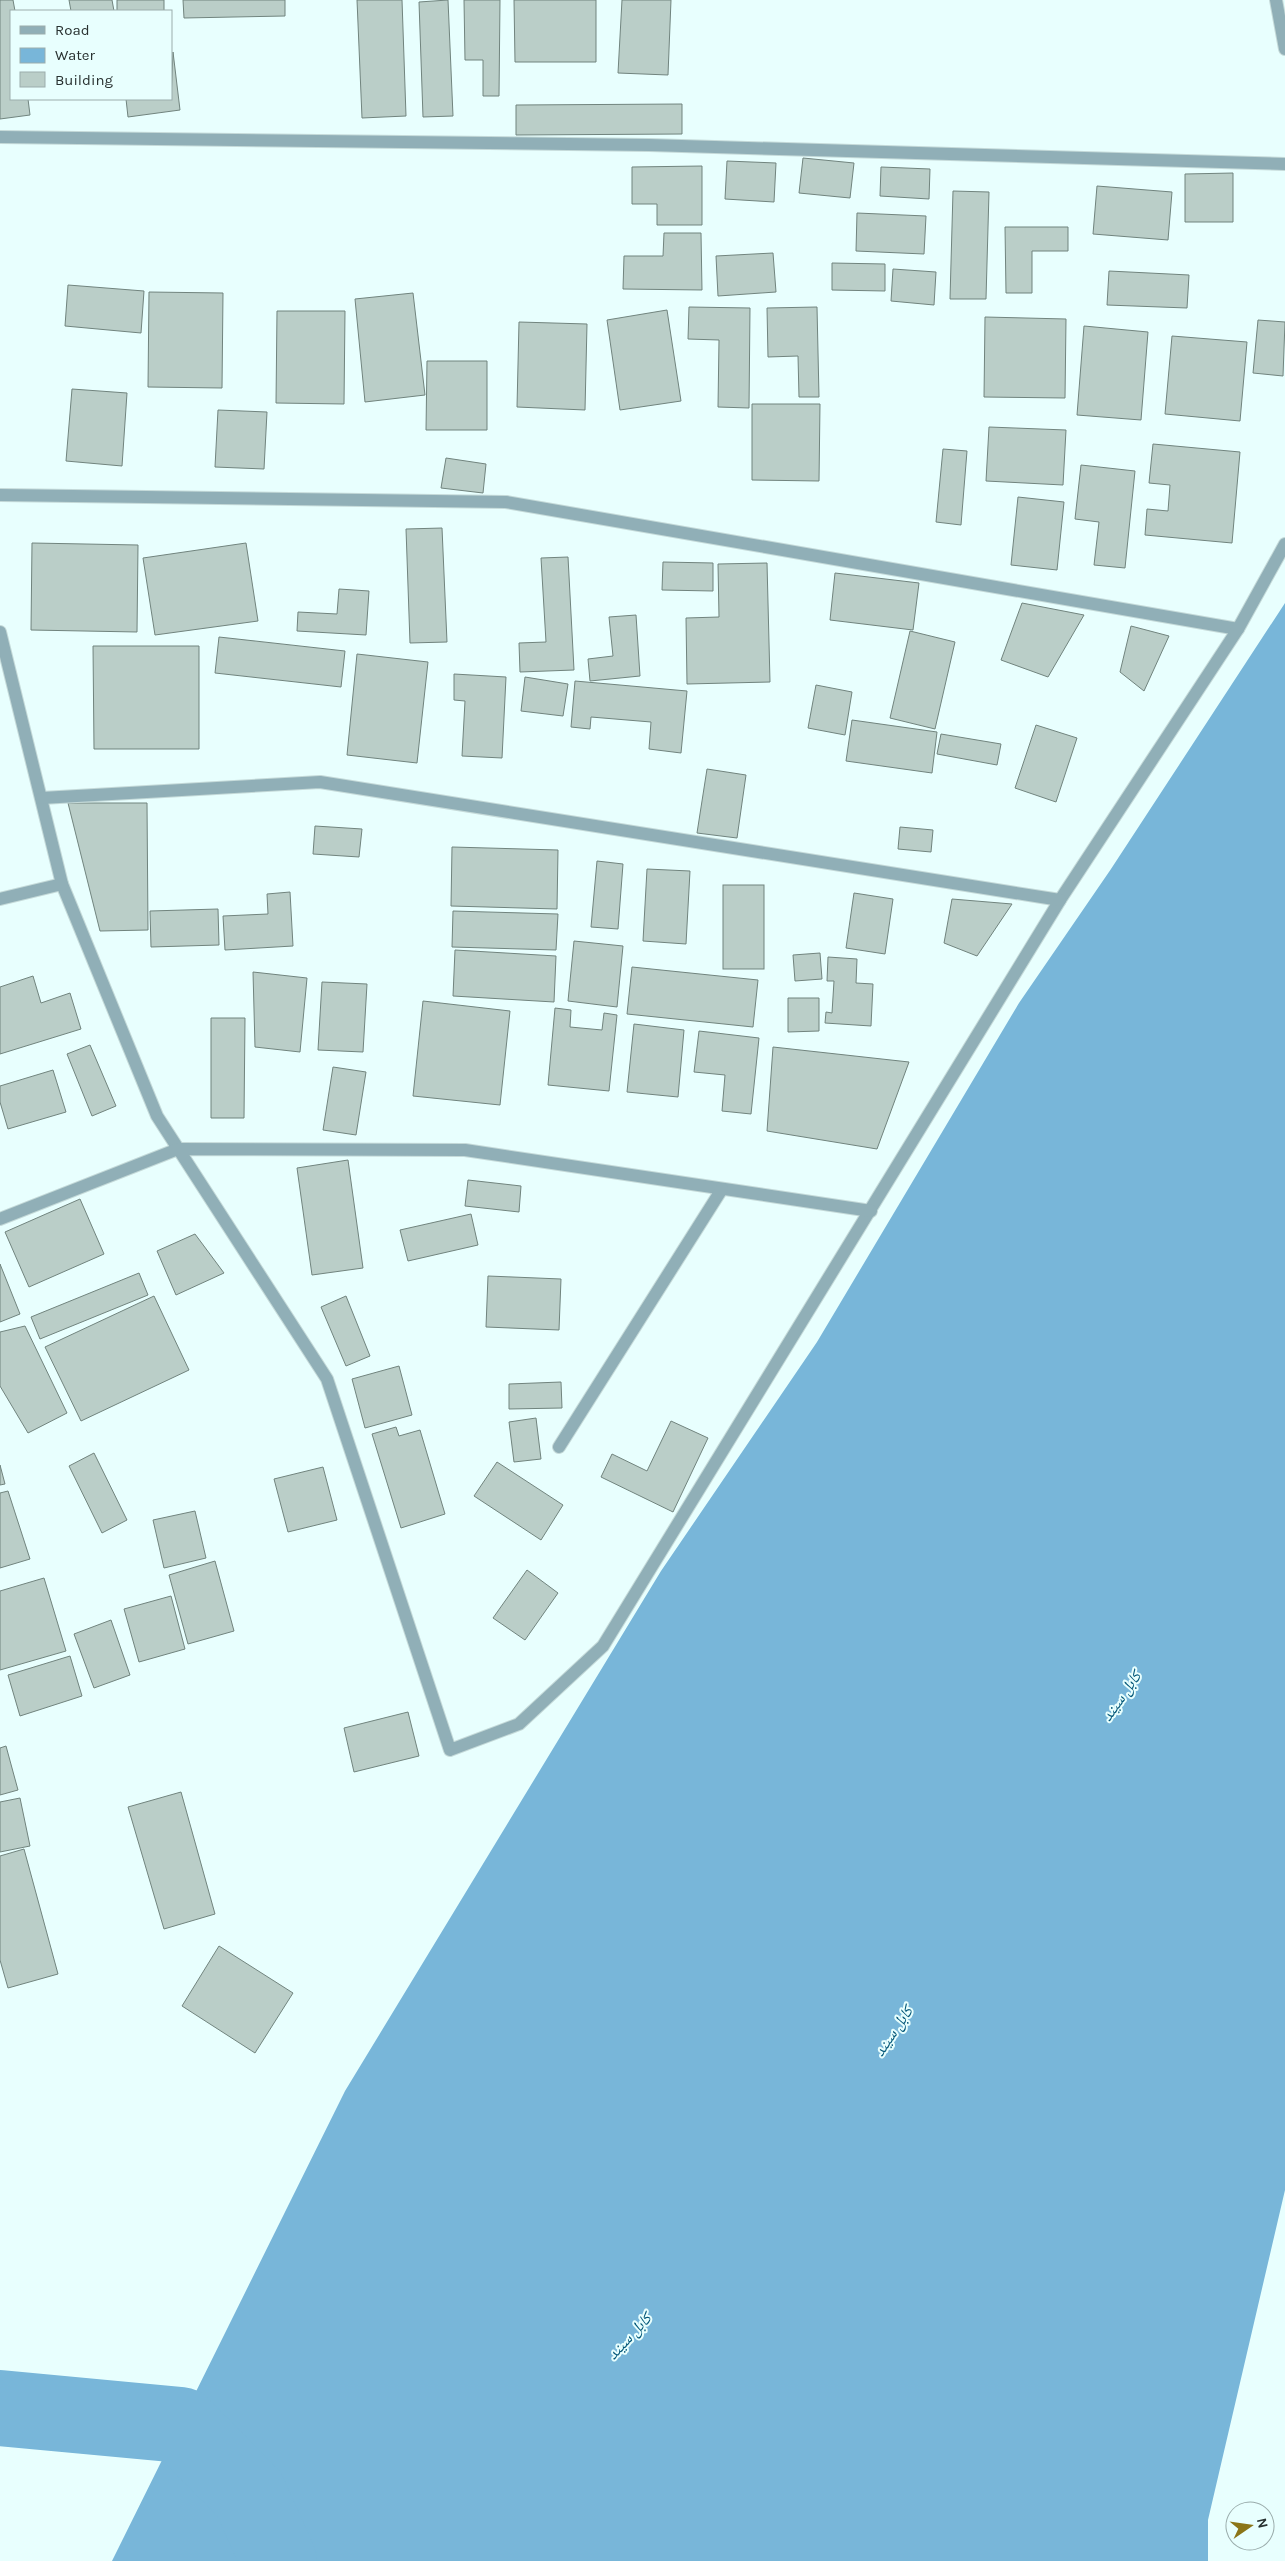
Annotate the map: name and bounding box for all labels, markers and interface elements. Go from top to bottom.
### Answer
legend [10,10,172,100]
text: Road [55,21,90,39]
text: Water [55,46,96,64]
text: Building [55,71,113,89]
water label: کابل سيند [1097,1665,1147,1725]
water label: کابل سيند [869,2000,919,2060]
water label: کابل سيند [603,2307,658,2364]
north arrow [1225,2501,1275,2551]
text: N [1253,2516,1272,2530]

